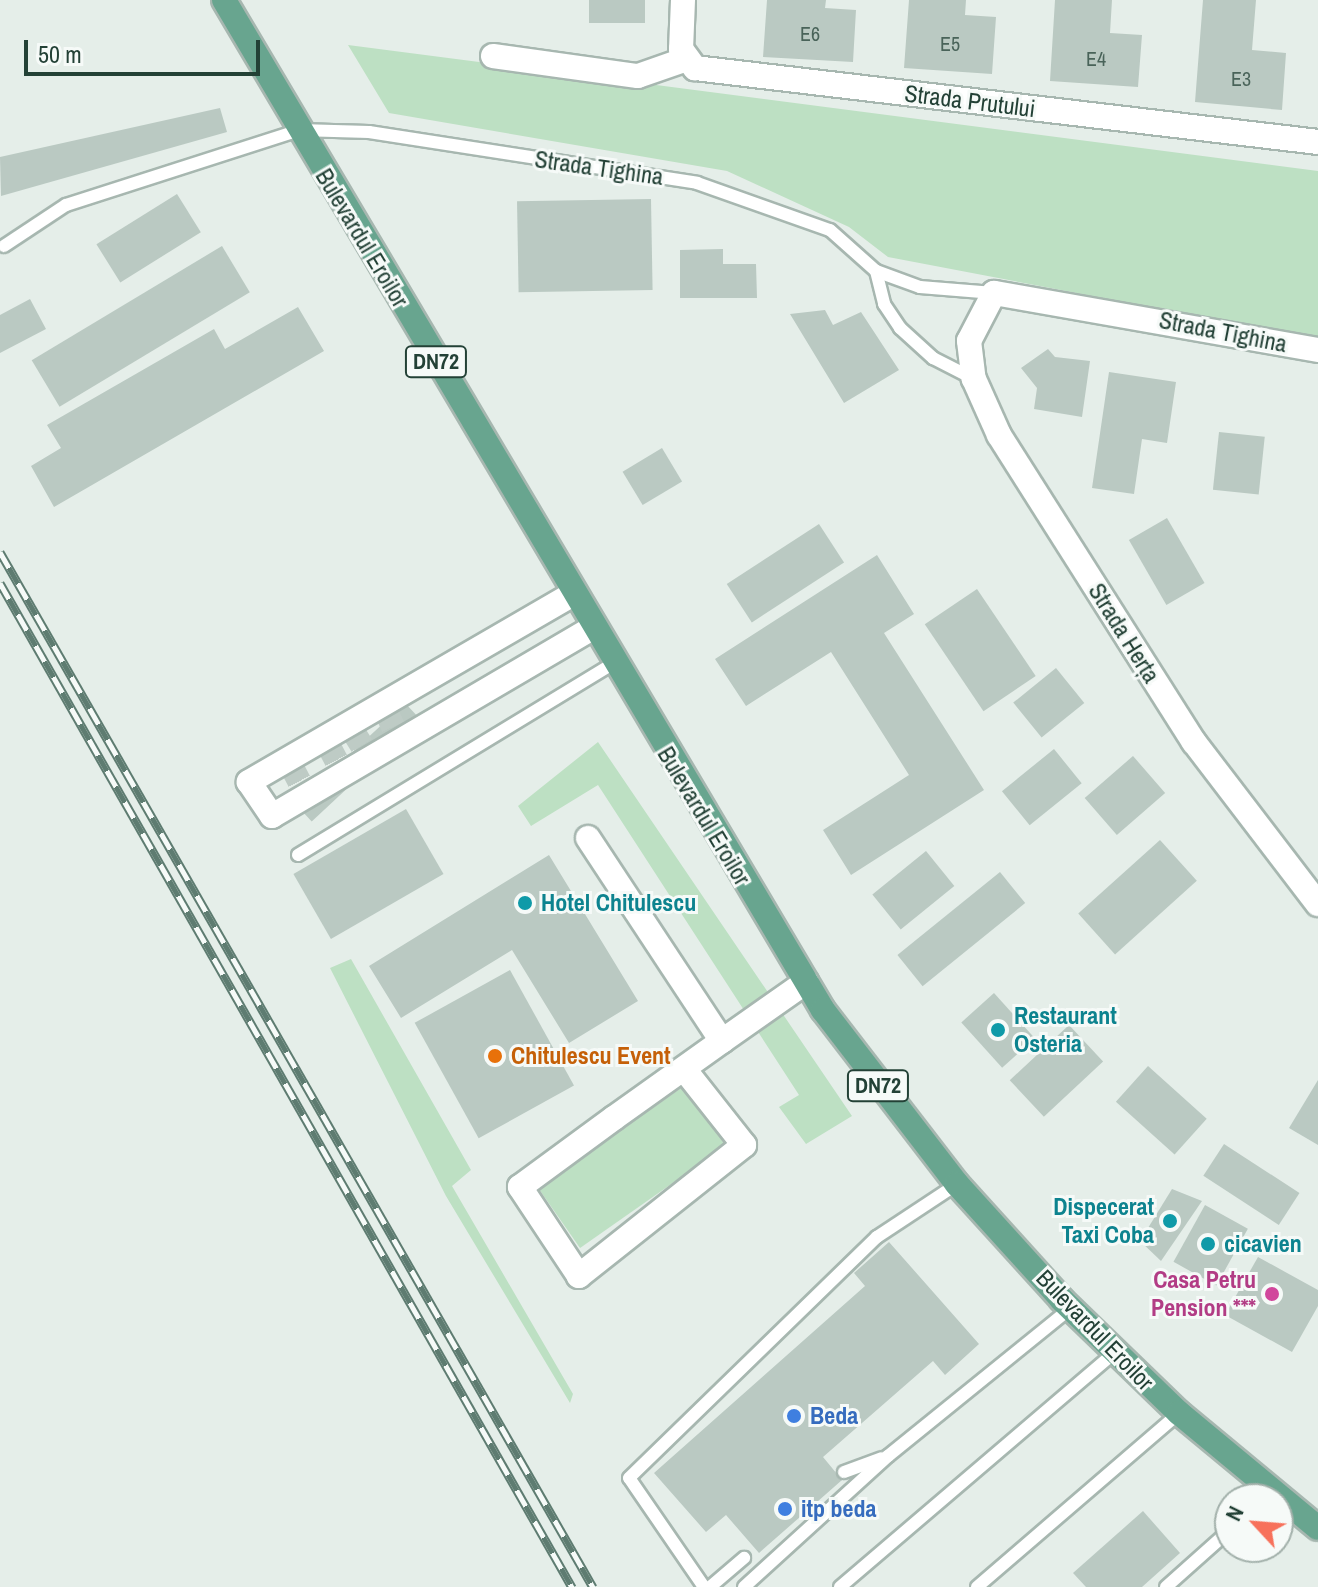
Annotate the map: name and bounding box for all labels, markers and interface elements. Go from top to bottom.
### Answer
house number: E6 [800,21,820,45]
scale bar [28,24,264,74]
house number: E5 [940,31,960,55]
text: 50 m [38,38,82,70]
house number: E4 [1086,46,1106,70]
house number: E3 [1231,66,1251,90]
street label: Strada Prutului [903,79,1037,123]
street label: Strada Tighina [533,145,665,191]
street label: Bulevardul Eroilor [309,164,415,312]
street label: Strada Tighina [1157,305,1289,359]
road number: DN72 [404,344,468,380]
street label: Strada Herța [1082,578,1166,688]
street label: Bulevardul Eroilor [651,742,757,890]
place label: Hotel Chitulescu [541,889,696,917]
marker: Hotel Chitulescu [516,894,534,912]
place label: Restaurant Osteria [1014,1002,1117,1058]
marker: Restaurant Osteria [989,1021,1007,1039]
place label: Chitulescu Event [511,1042,671,1070]
marker: Chitulescu Event [486,1047,504,1065]
road number: DN72 [846,1068,910,1104]
place label: Dispecerat Taxi Coba [1053,1193,1154,1249]
marker: Dispecerat Taxi Coba [1161,1212,1179,1230]
place label: cicavien [1224,1230,1302,1258]
marker: cicavien [1199,1235,1217,1253]
street label: Bulevardul Eroilor [1030,1264,1160,1396]
place label: Casa Petru Pension *** [1151,1266,1256,1322]
marker: Casa Petru Pension *** [1263,1285,1281,1303]
place label: Beda [810,1402,858,1430]
marker: Beda [785,1407,803,1425]
north arrow [1214,1483,1294,1563]
place label: itp beda [801,1495,876,1523]
marker: itp beda [776,1500,794,1518]
text: N [1218,1501,1251,1526]

